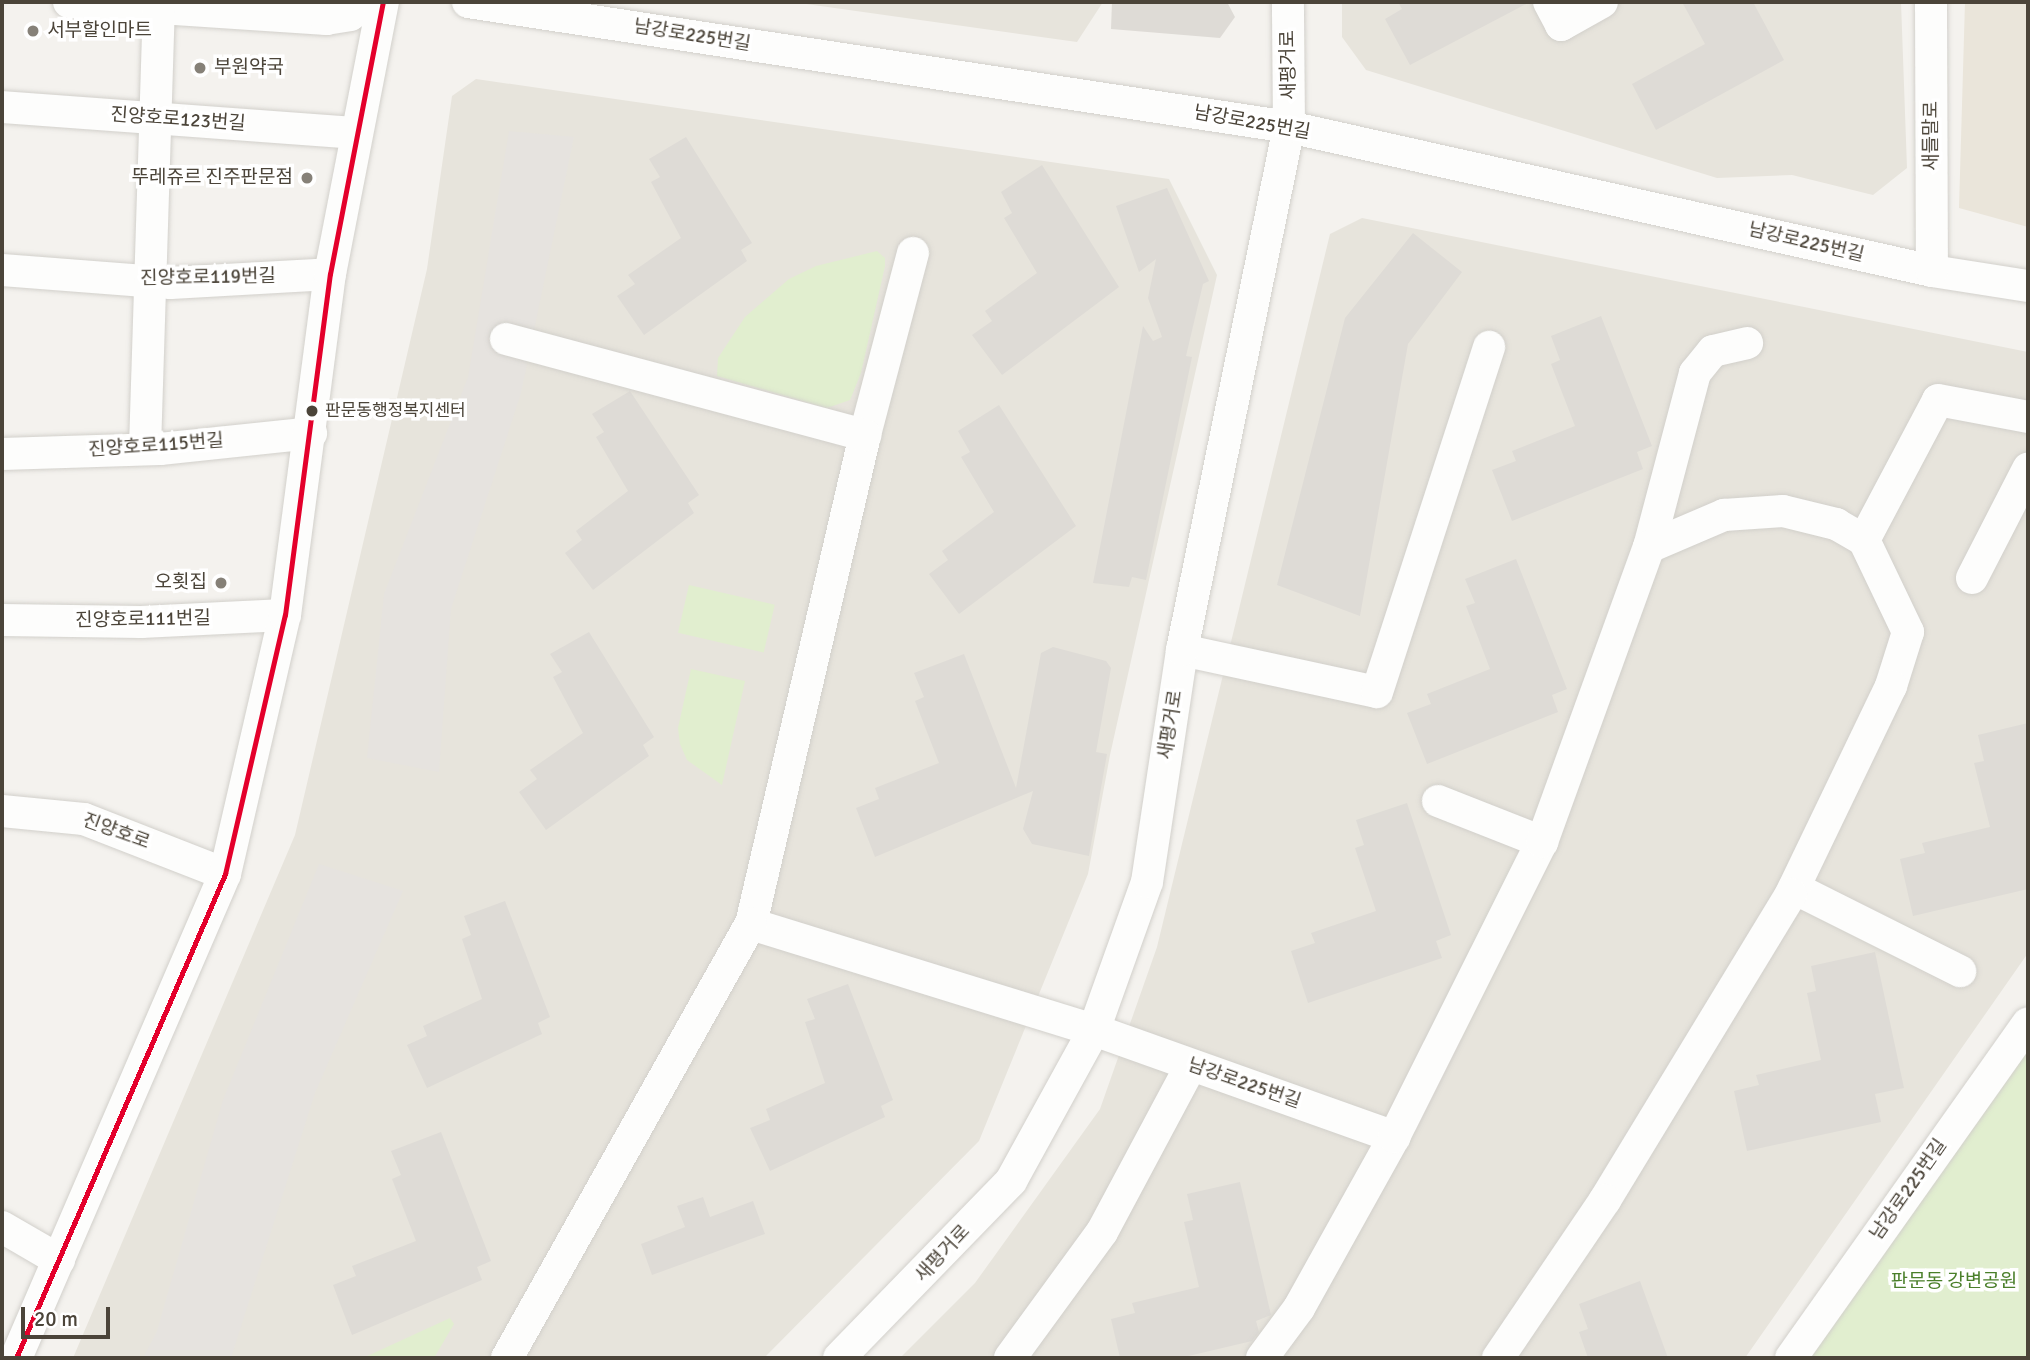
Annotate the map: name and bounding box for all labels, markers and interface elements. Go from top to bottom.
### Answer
street label: 남강로225번길 [632,15,752,57]
place label: 서부할인마트 [47,20,152,42]
marker: 서부할인마트 [25,23,41,39]
street label: 새평거로 [1277,30,1301,100]
place label: 부원약국 [214,57,284,79]
marker: 부원약국 [192,60,208,76]
street label: 새들말로 [1921,101,1943,171]
street label: 남강로225번길 [1192,102,1312,144]
street label: 진양호로123번길 [110,104,246,136]
place label: 뚜레쥬르 진주판문점 [132,167,293,189]
marker: 뚜레쥬르 진주판문점 [299,170,315,186]
street label: 남강로225번길 [1746,219,1866,267]
street label: 진양호로119번길 [140,265,276,291]
place label: 판문동행정복지센터 [325,401,466,421]
marker: 판문동행정복지센터 [305,404,319,418]
street label: 진양호로115번길 [88,430,224,462]
place label: 오횟집 [155,572,207,594]
marker: 오횟집 [213,575,229,591]
street label: 진양호로111번길 [75,607,211,633]
street label: 새평거로 [1154,689,1188,761]
street label: 진양호로 [79,809,153,855]
street label: 남강로225번길 [1184,1054,1304,1114]
street label: 남강로225번길 [1866,1135,1952,1245]
street label: 새평거로 [911,1221,975,1287]
park label: 판문동 강변공원 [1891,1271,2017,1293]
scale bar [24,1294,114,1338]
text: 20 m [34,1306,78,1332]

